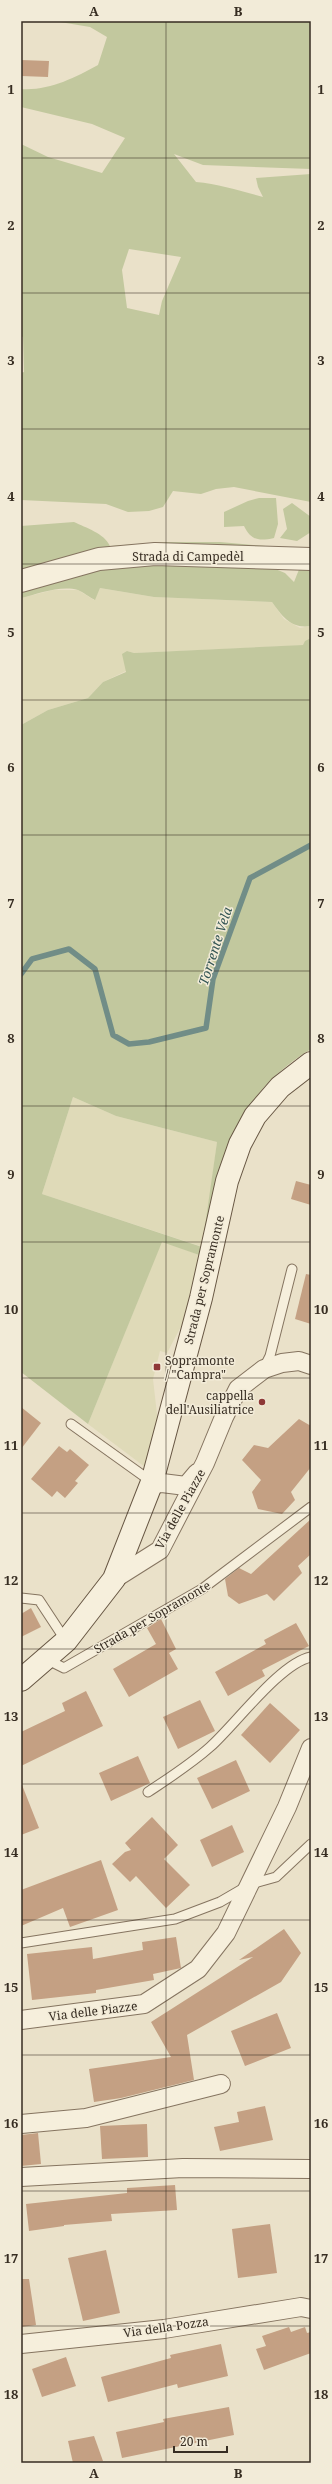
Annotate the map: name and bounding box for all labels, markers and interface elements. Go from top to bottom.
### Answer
text: A [89,2,99,20]
text: B [234,2,243,20]
text: 1 [7,80,15,98]
text: 1 [317,80,325,98]
text: 2 [7,216,15,234]
text: 2 [317,216,325,234]
text: 3 [7,351,15,369]
text: 3 [317,351,325,369]
text: 4 [7,487,15,505]
text: 4 [317,487,325,505]
street label: Strada di Campedèl [132,548,244,565]
text: 5 [7,623,15,641]
text: 5 [317,623,325,641]
text: 6 [7,758,15,776]
text: 6 [317,758,325,776]
text: 7 [7,894,15,912]
text: 7 [317,894,325,912]
water label: Torrente Vela [194,904,236,988]
text: 8 [7,1029,15,1047]
text: 8 [317,1029,325,1047]
text: 9 [7,1165,15,1183]
text: 9 [317,1165,325,1183]
street label: Strada per Sopramonte [180,1214,228,1346]
text: 10 [4,1300,18,1318]
text: 10 [314,1300,328,1318]
place label: Sopramonte / "Campra" [165,1352,235,1383]
marker: Sopramonte / "Campra" [152,1362,162,1372]
place label: cappella dell'Ausiliatrice [166,1387,254,1418]
marker: cappella dell'Ausiliatrice [257,1397,267,1407]
text: 11 [4,1436,18,1454]
text: 11 [314,1436,328,1454]
street label: Via delle Piazze [151,1466,209,1552]
text: 12 [4,1571,18,1589]
text: 12 [314,1571,328,1589]
street label: Strada per Sopramonte [90,1577,214,1657]
text: 13 [4,1707,18,1725]
text: 13 [314,1707,328,1725]
text: 14 [4,1843,19,1861]
text: 14 [314,1843,329,1861]
text: 15 [4,1978,18,1996]
text: 15 [314,1978,328,1996]
street label: Via delle Piazze [48,1997,138,2025]
text: 16 [4,2114,18,2132]
text: 16 [314,2114,328,2132]
text: 17 [4,2249,18,2267]
text: 17 [314,2249,328,2267]
street label: Via della Pozza [122,2313,210,2341]
text: 18 [4,2385,18,2403]
text: 18 [314,2385,328,2403]
scale bar [174,2428,227,2454]
text: 20 m [180,2433,208,2450]
text: A [89,2464,99,2482]
text: B [234,2464,243,2482]

